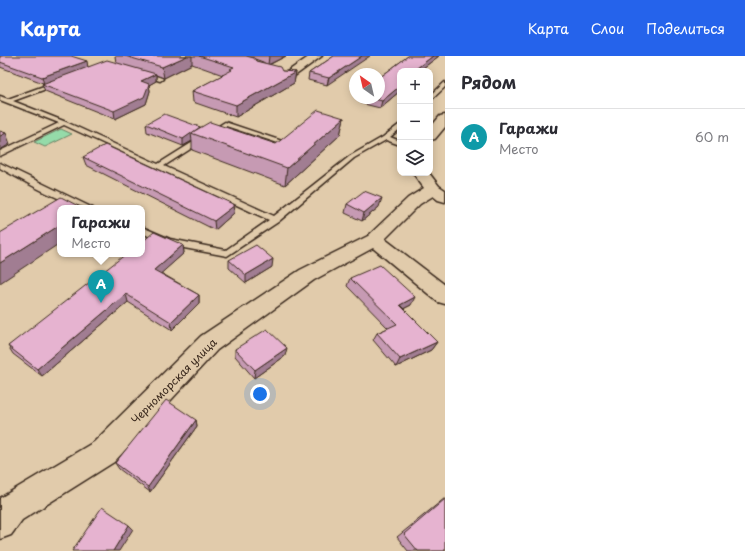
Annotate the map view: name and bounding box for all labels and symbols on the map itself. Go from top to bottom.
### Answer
north arrow [349,68,385,104]
pin: A [88,270,114,303]
street label: Черноморская улица [127,334,221,427]
your location [250,384,270,404]

